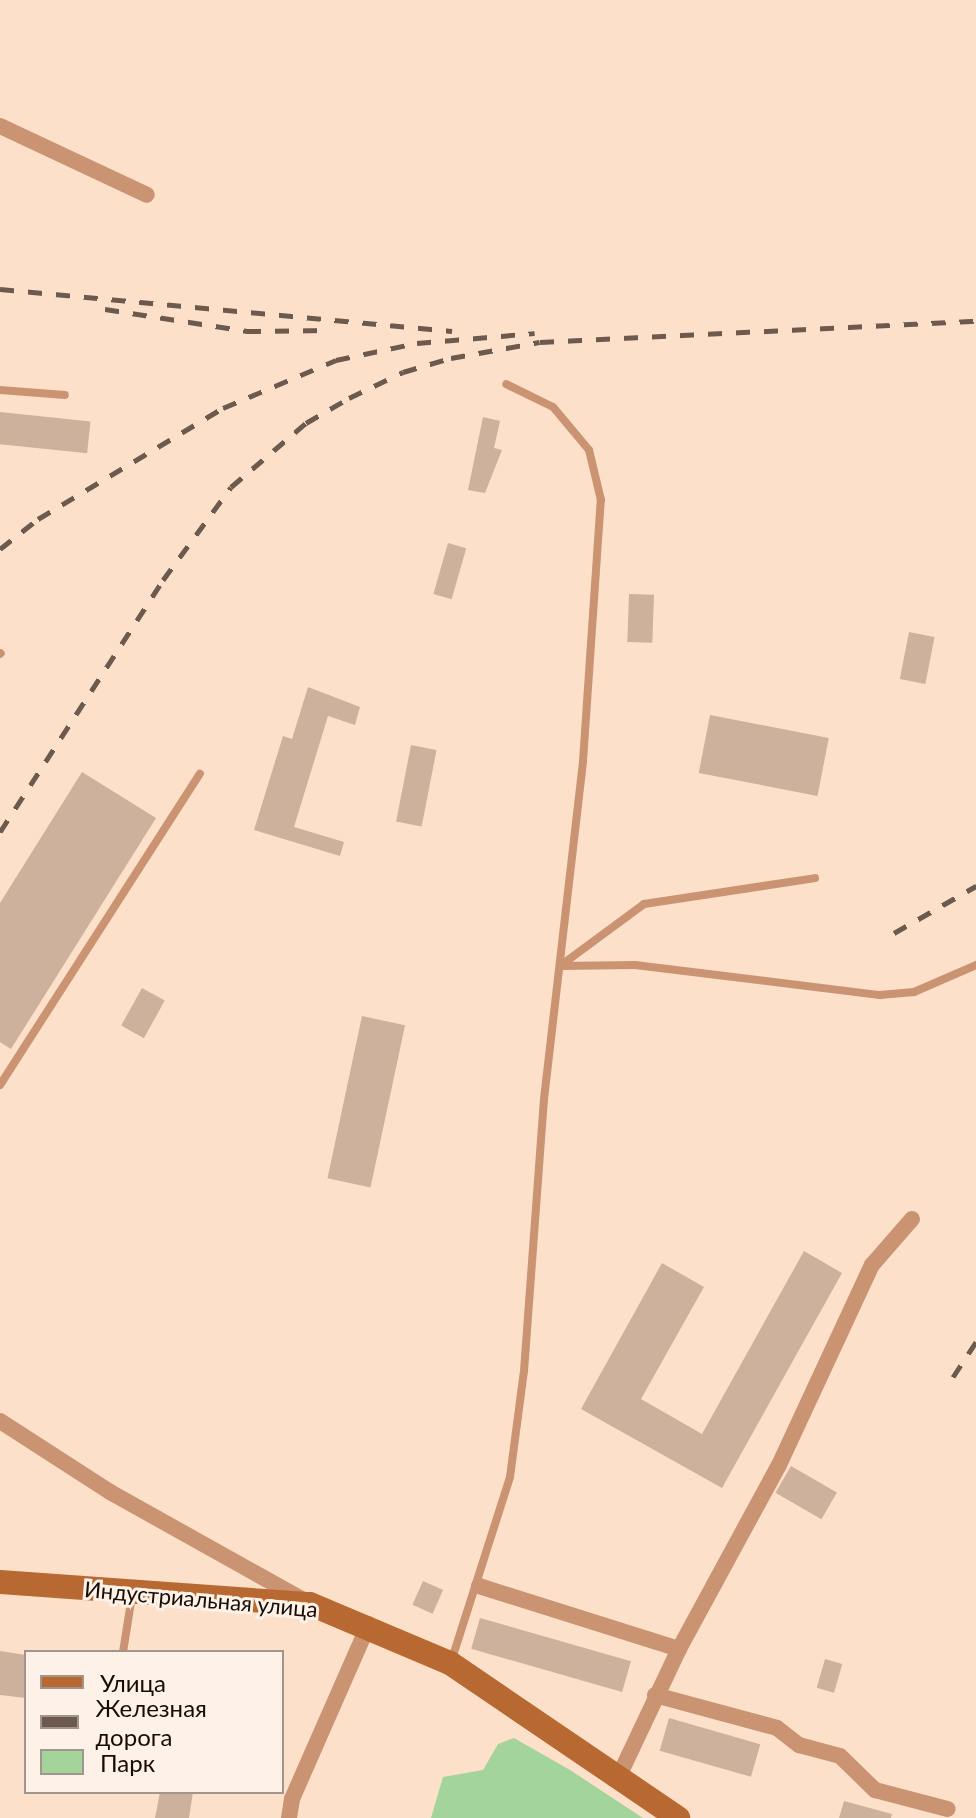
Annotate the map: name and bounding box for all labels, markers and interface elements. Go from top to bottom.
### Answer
street label: Индустриальная улица [83,1576,319,1622]
legend [24,1650,284,1794]
text: Улица [100,1668,166,1697]
text: Железная дорога [95,1693,207,1751]
text: Парк [100,1748,155,1777]

